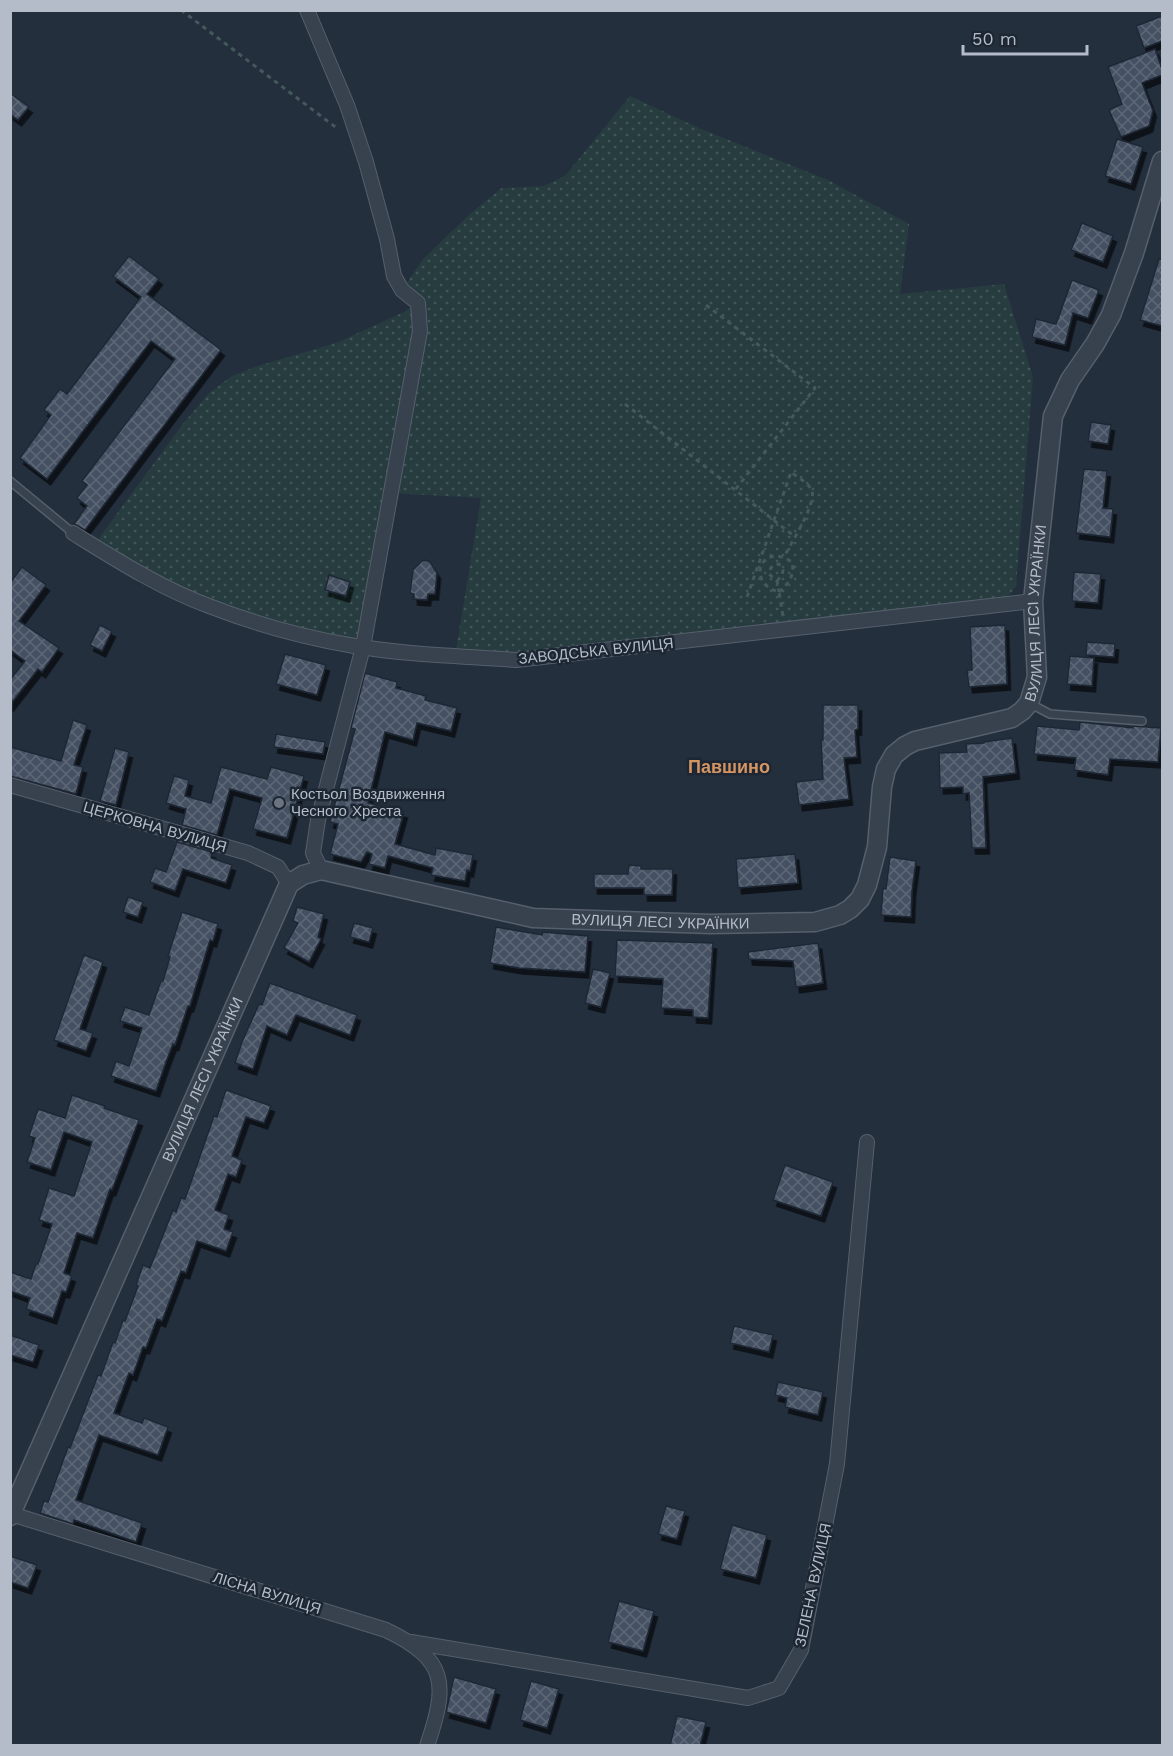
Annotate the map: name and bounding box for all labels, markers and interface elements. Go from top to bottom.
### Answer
scale bar [963,18,1088,56]
text: 50 m [972,28,1017,49]
street label: ВУЛИЦЯ ЛЕСІ УКРАЇНКИ [1021,524,1050,704]
street label: ЗАВОДСЬКА ВУЛИЦЯ [518,634,674,668]
district label: Павшино [688,756,770,777]
place label: Костьол Воздвиження Чесного Хреста [291,785,445,820]
marker: Костьол Воздвиження Чесного Хреста [272,796,286,810]
street label: ЦЕРКОВНА ВУЛИЦЯ [81,798,229,856]
street label: ВУЛИЦЯ ЛЕСІ УКРАЇНКИ [571,910,750,933]
street label: ВУЛИЦЯ ЛЕСІ УКРАЇНКИ [158,995,247,1165]
street label: ЗЕЛЕНА ВУЛИЦЯ [791,1522,835,1648]
street label: ЛІСНА ВУЛИЦЯ [211,1568,323,1618]

